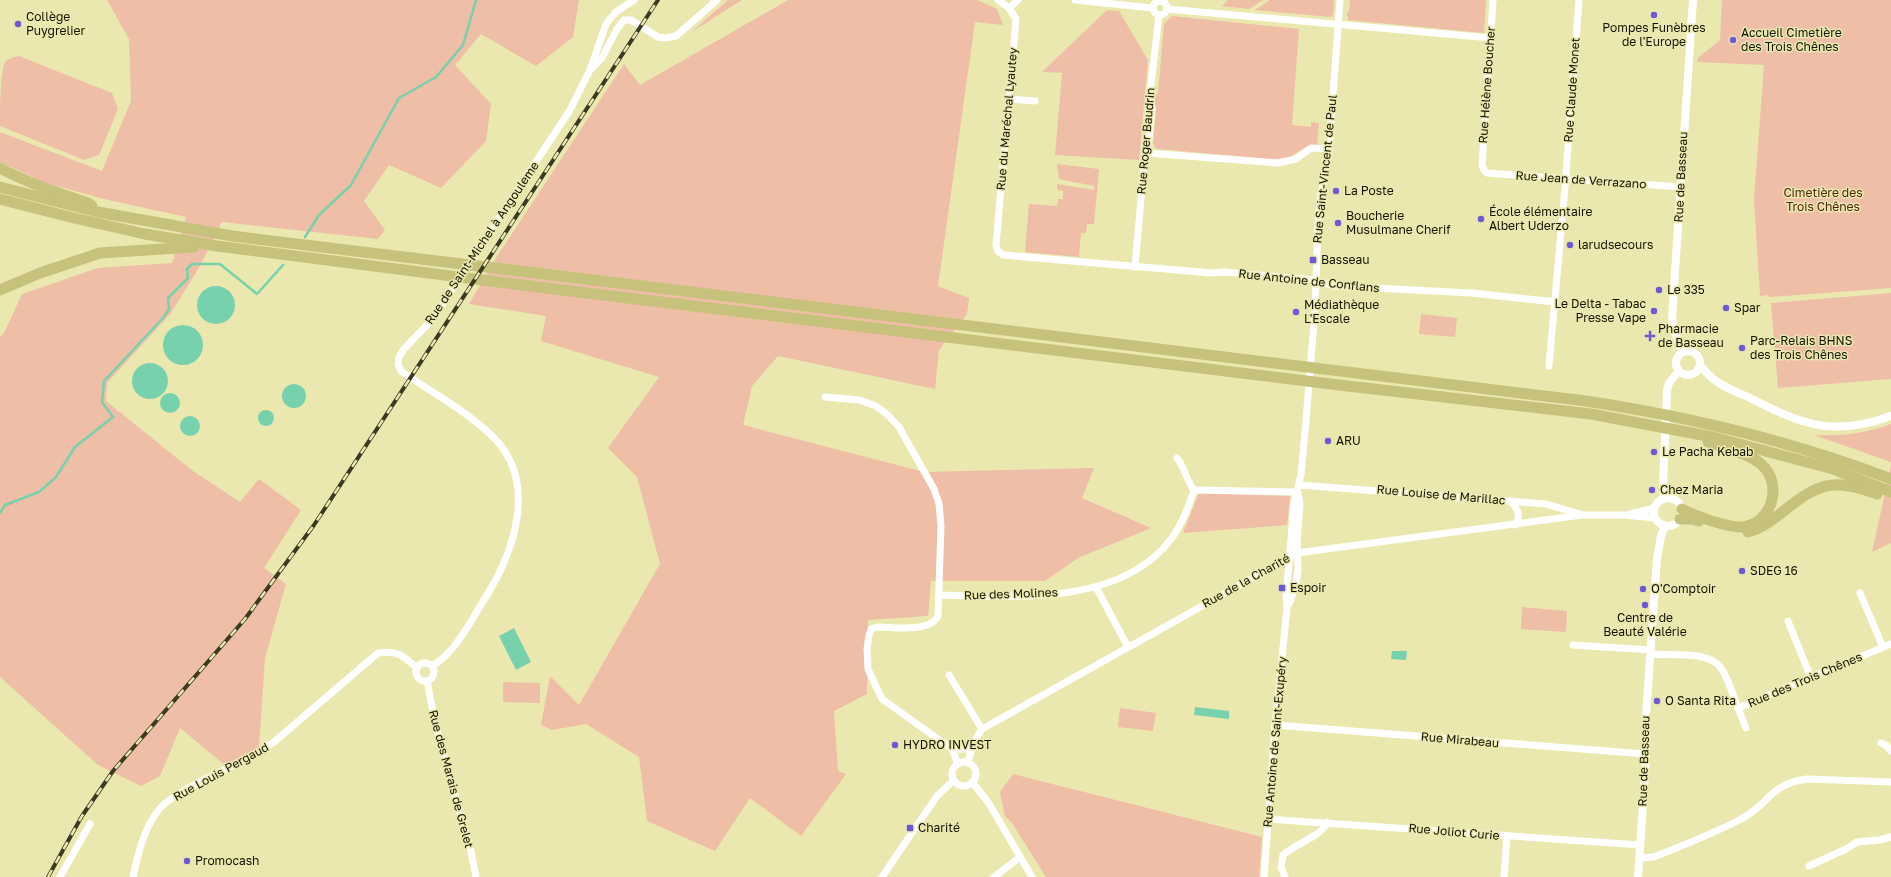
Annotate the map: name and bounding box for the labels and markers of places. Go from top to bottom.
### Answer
place label: Collège Puygrelier [26,9,86,38]
marker: Pompes Funèbres de l'Europe [1649,10,1659,20]
marker: Collège Puygrelier [13,19,23,29]
place label: Pompes Funèbres de l'Europe [1602,20,1706,49]
place label: Accueil Cimetière des Trois Chênes [1741,25,1842,54]
marker: Accueil Cimetière des Trois Chênes [1728,35,1738,45]
place label: La Poste [1344,183,1394,198]
marker: La Poste [1331,186,1341,196]
place label: École élémentaire Albert Uderzo [1489,204,1592,233]
place label: Boucherie Musulmane Cherif [1346,208,1451,237]
marker: École élémentaire Albert Uderzo [1476,214,1486,224]
marker: Boucherie Musulmane Cherif [1333,218,1343,228]
place label: larudsecours [1578,237,1653,252]
marker: larudsecours [1565,240,1575,250]
place label: Basseau [1321,252,1370,267]
marker: Basseau [1308,255,1318,265]
place label: Le 335 [1667,282,1705,297]
marker: Le 335 [1654,285,1664,295]
place label: Le Delta - Tabac Presse Vape [1554,296,1646,325]
place label: Médiathèque L'Escale [1304,297,1379,326]
place label: Spar [1734,300,1761,315]
marker: Spar [1721,303,1731,313]
marker: Le Delta - Tabac Presse Vape [1649,306,1659,316]
marker: Médiathèque L'Escale [1291,307,1301,317]
place label: Pharmacie de Basseau [1658,321,1724,350]
marker: Pharmacie de Basseau [1645,331,1655,341]
place label: Parc-Relais BHNS des Trois Chênes [1750,333,1853,362]
marker: Parc-Relais BHNS des Trois Chênes [1737,343,1747,353]
place label: ARU [1336,433,1361,448]
marker: ARU [1323,436,1333,446]
place label: Le Pacha Kebab [1662,444,1753,459]
marker: Le Pacha Kebab [1649,447,1659,457]
place label: Chez Maria [1660,482,1723,497]
marker: Chez Maria [1647,485,1657,495]
place label: SDEG 16 [1750,563,1798,578]
marker: SDEG 16 [1737,566,1747,576]
place label: Espoir [1290,580,1326,595]
place label: O'Comptoir [1651,581,1716,596]
marker: Espoir [1277,583,1287,593]
marker: O'Comptoir [1638,584,1648,594]
marker: Centre de Beauté Valérie [1640,600,1650,610]
place label: Centre de Beauté Valérie [1603,610,1687,639]
place label: O Santa Rita [1665,693,1736,708]
marker: O Santa Rita [1652,696,1662,706]
place label: HYDRO INVEST [903,737,992,752]
marker: HYDRO INVEST [890,740,900,750]
place label: Charité [918,820,960,835]
marker: Charité [905,823,915,833]
place label: Promocash [195,853,260,868]
marker: Promocash [182,856,192,866]

